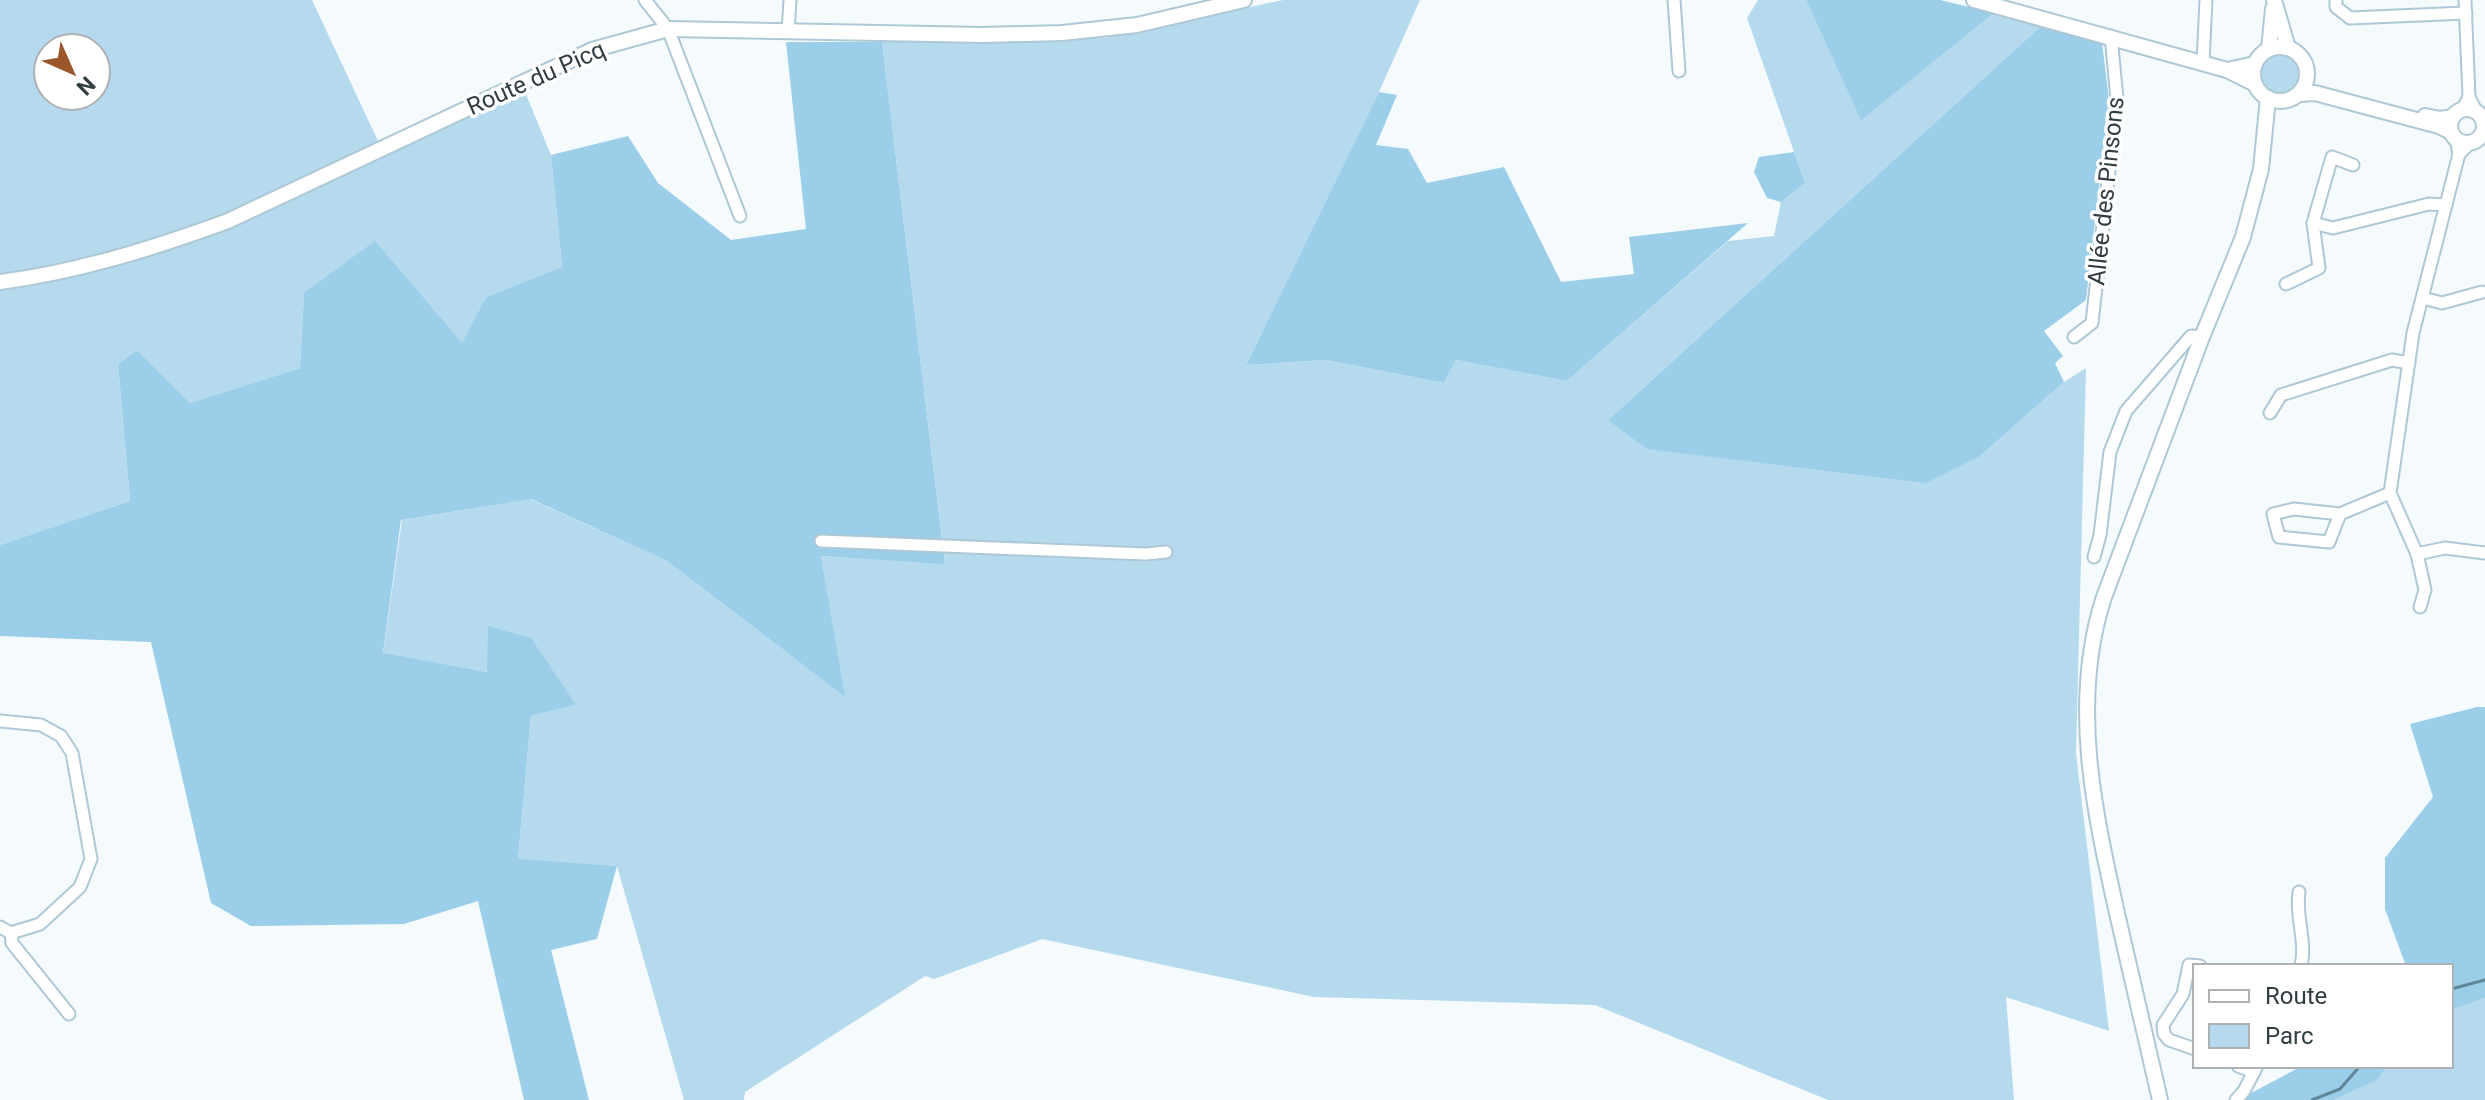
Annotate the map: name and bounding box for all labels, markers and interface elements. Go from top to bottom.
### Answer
north arrow [32,32,112,112]
street label: Route du Picq [463,35,609,121]
text: N [71,71,100,100]
street label: Allée des Pinsons [2082,95,2130,287]
legend [2193,964,2453,1068]
text: Route [2265,982,2327,1010]
text: Parc [2265,1022,2314,1050]

